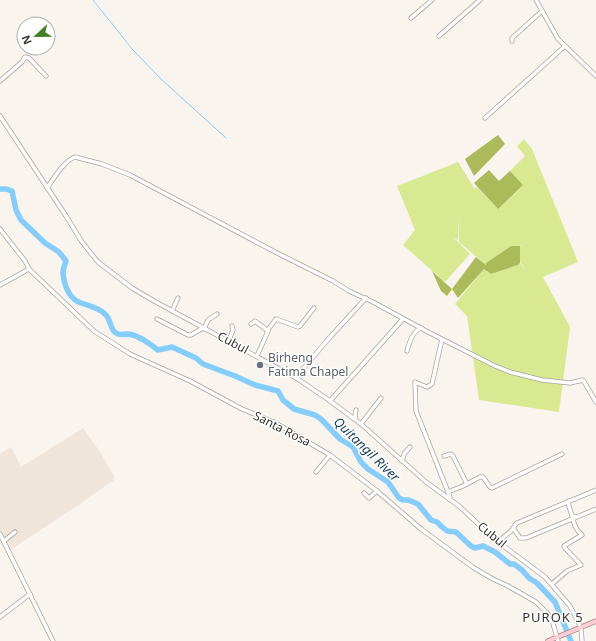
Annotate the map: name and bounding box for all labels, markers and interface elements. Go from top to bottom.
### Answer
north arrow [16,16,56,56]
text: N [18,33,35,47]
street label: Cubul [215,327,252,358]
place label: Birheng Fatima Chapel [268,349,348,380]
marker: Birheng Fatima Chapel [255,360,265,370]
street label: Santa Rosa [251,407,314,450]
water label: Quitangil River [330,413,405,486]
street label: Cubul [474,518,510,552]
district label: PUROK 5 [522,608,584,626]

